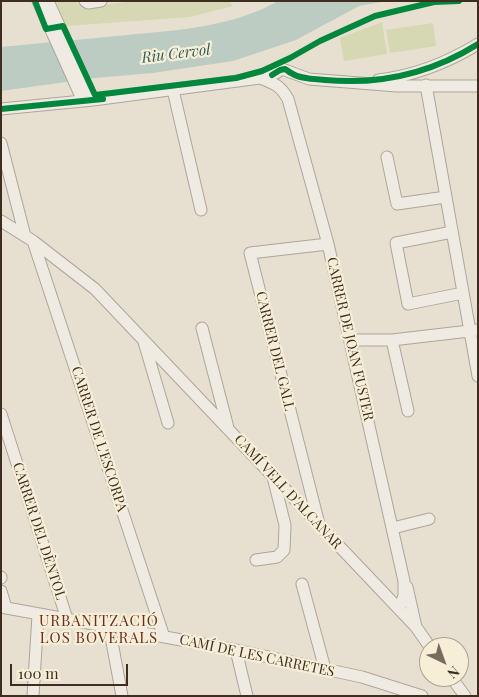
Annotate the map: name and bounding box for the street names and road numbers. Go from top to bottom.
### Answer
street label: CARRER DE JOAN FUSTER [323,256,377,422]
street label: CARRER DEL GALL [252,290,298,412]
street label: CARRER DE L'ESCORPA [68,364,130,514]
street label: CAMÍ VELL D'ALCANAR [231,431,345,553]
street label: CARRER DEL DÈNTOL [9,460,69,602]
street label: CAMÍ DE LES CARRETES [178,631,336,681]

